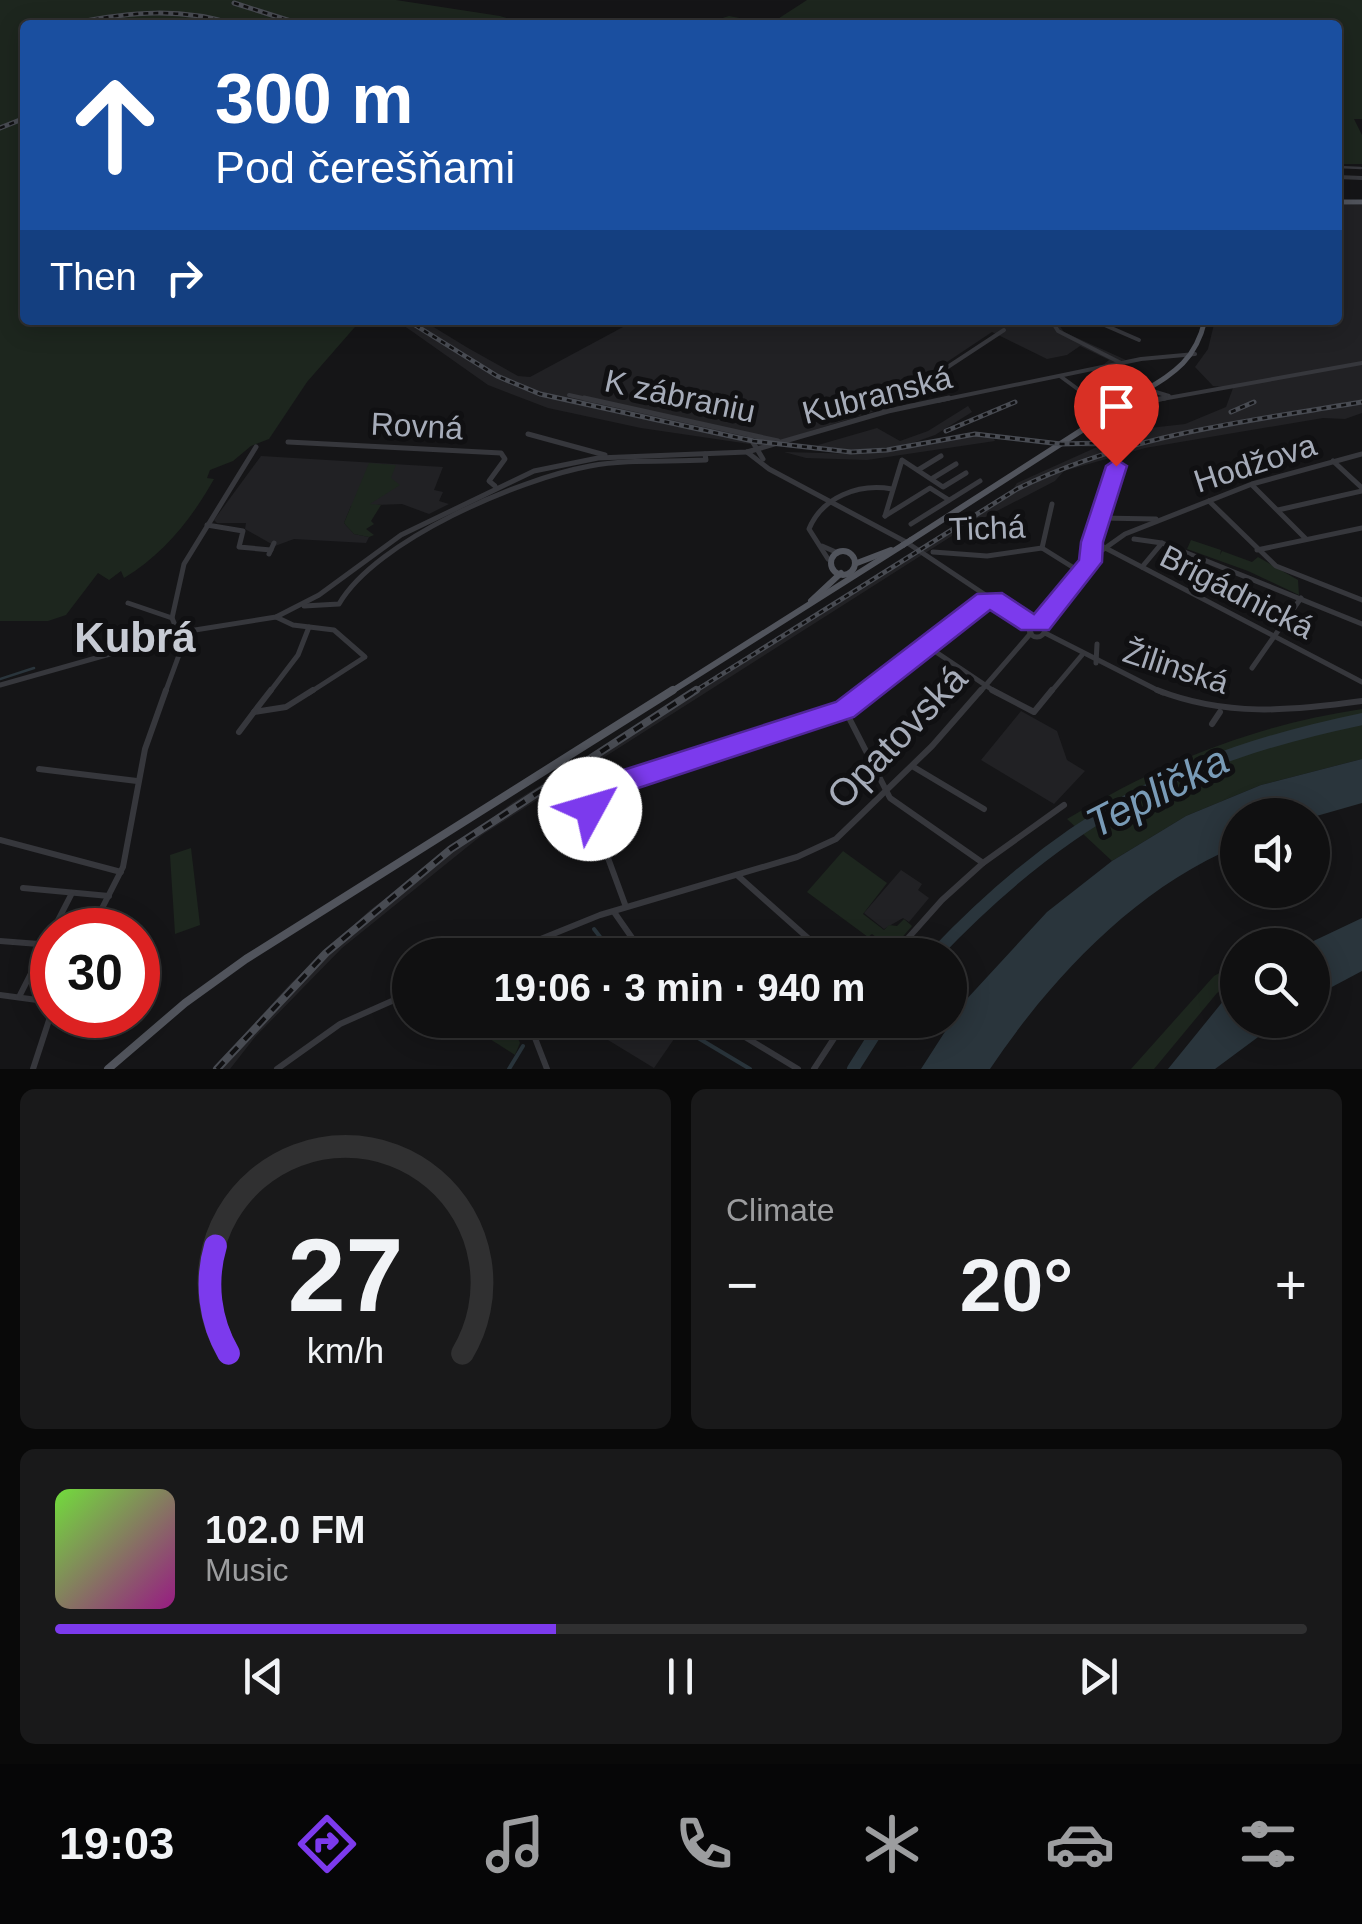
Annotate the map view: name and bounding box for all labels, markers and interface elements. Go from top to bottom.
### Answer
icon: ahead [50,60,180,190]
text: 300 m [215,60,413,138]
text: Pod čerešňami [215,142,515,193]
icon: right [157,250,212,305]
text: Then [50,256,137,298]
street label: Kubranská [798,359,956,431]
street label: K zábraniu [601,362,759,430]
pin [1074,364,1159,467]
icon: arrive [1089,379,1144,434]
street label: Rovná [370,406,464,446]
street label: Hodžova [1189,426,1321,500]
street label: Tichá [948,509,1026,547]
street label: Brigádnická [1154,538,1320,646]
district label: Kubrá [74,614,196,661]
street label: Žilinská [1119,633,1233,701]
street label: Opatovská [819,656,976,817]
water label: Teplička [1079,736,1236,847]
position arrow [538,757,642,861]
map controls [1220,798,1330,1038]
button: sound [1220,798,1330,908]
speed limit sign: 30 [30,908,160,1038]
button: search [1220,928,1330,1038]
text: 19:06 · 3 min · 940 m [494,967,865,1009]
text: Climate [726,1192,834,1228]
text: 27 [288,1217,403,1333]
text: 20° [960,1243,1073,1327]
text: − [726,1254,758,1316]
text: + [1275,1254,1307,1316]
text: km/h [307,1331,384,1371]
text: 102.0 FM [205,1509,366,1551]
text: Music [205,1552,289,1588]
icon: previous [236,1649,291,1704]
icon: pause [653,1649,708,1704]
icon: next [1071,1649,1126,1704]
icon: directions [292,1809,362,1879]
icon: music [480,1809,550,1879]
icon: phone [669,1809,739,1879]
icon: climate [857,1809,927,1879]
icon: car [1045,1809,1115,1879]
icon: filters [1233,1809,1303,1879]
text: 19:03 [59,1818,174,1869]

